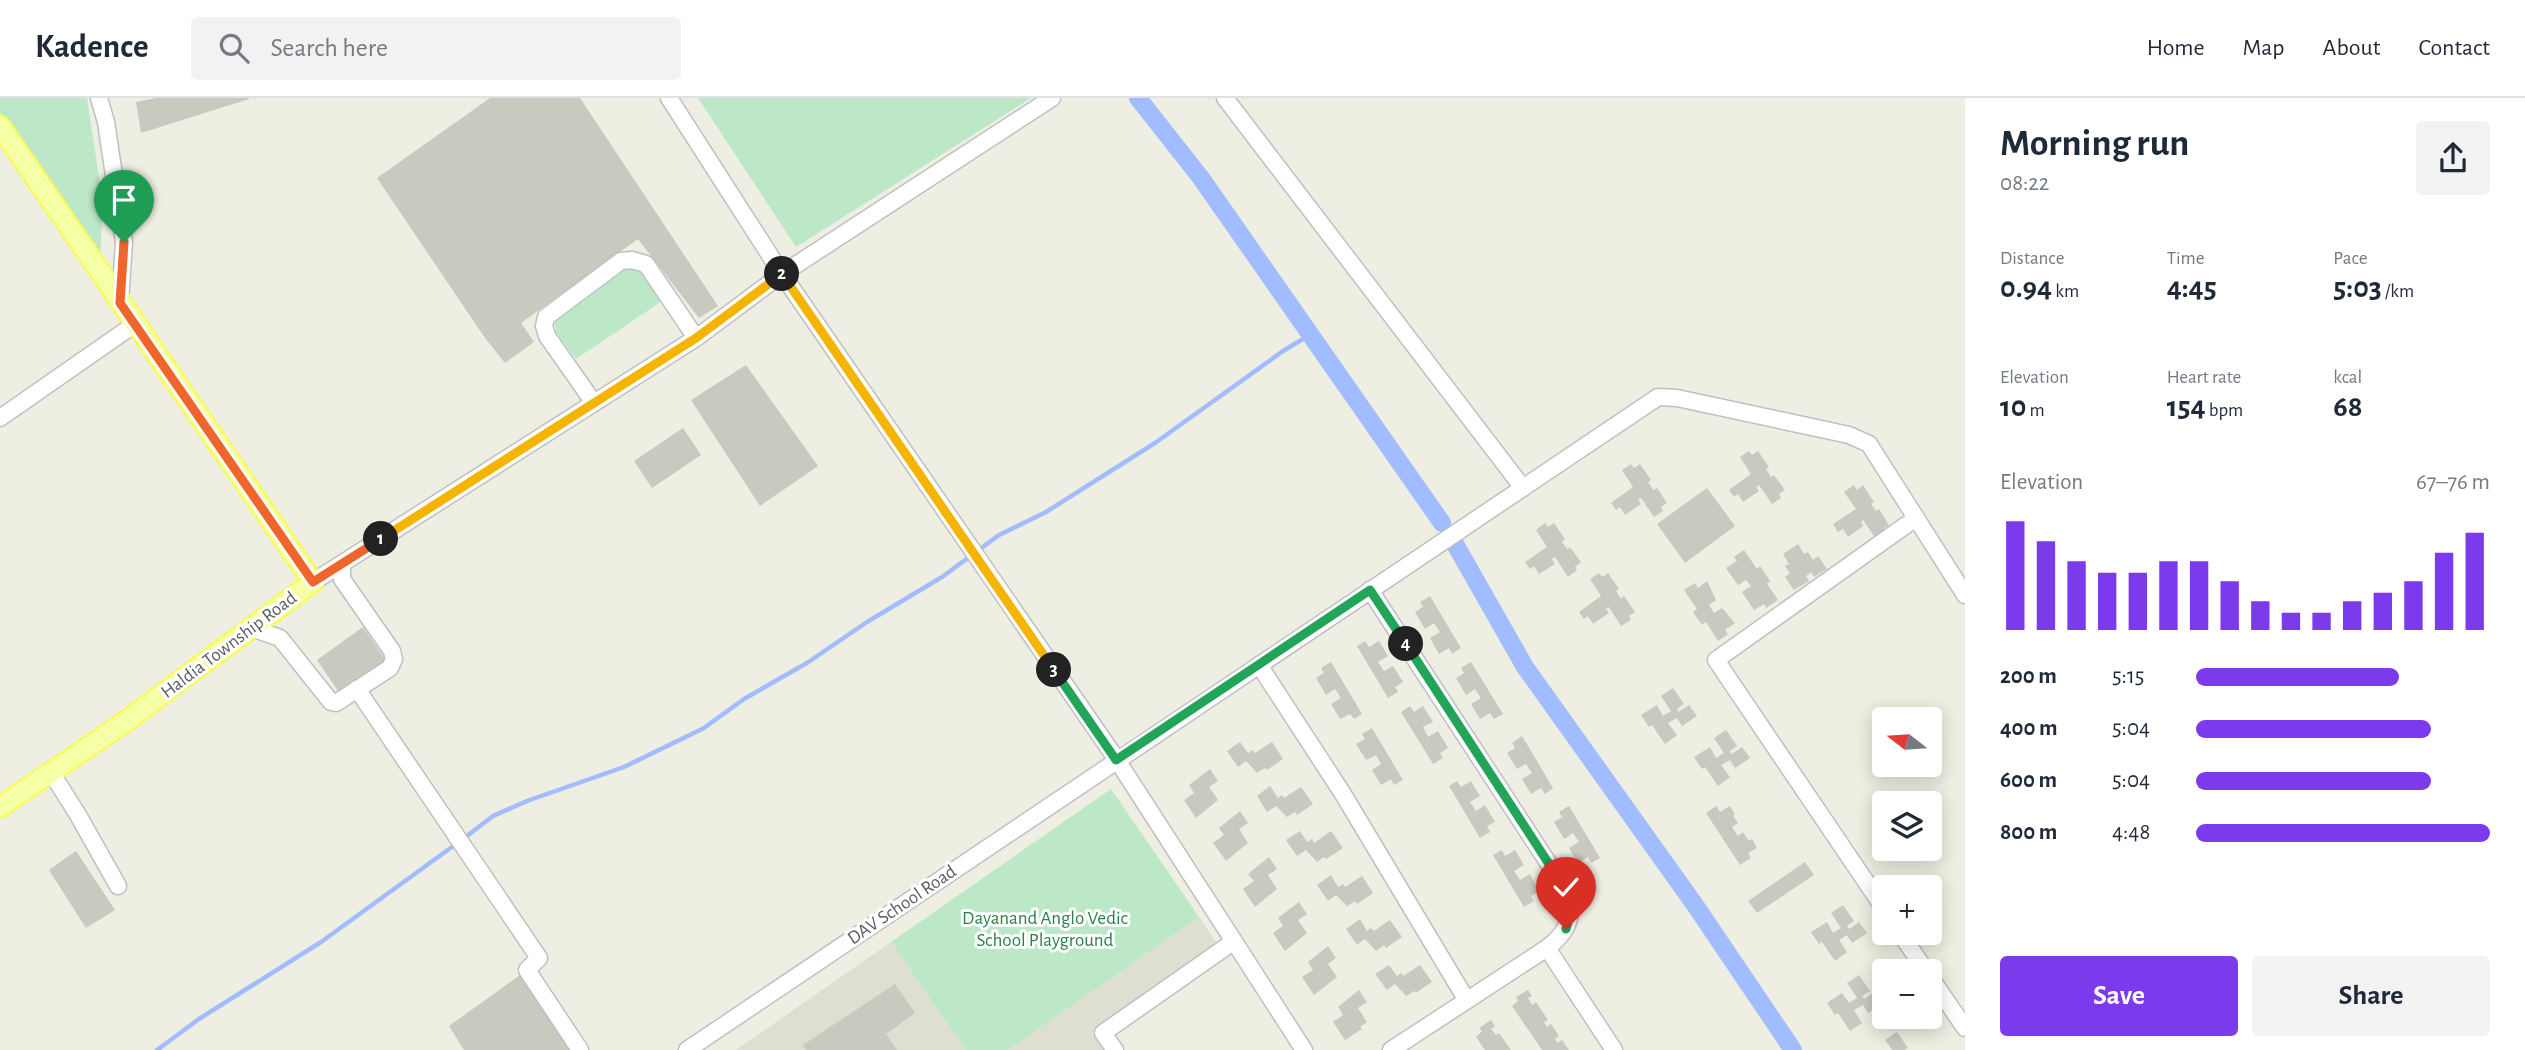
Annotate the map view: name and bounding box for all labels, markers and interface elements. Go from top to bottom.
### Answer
search box [191,17,681,80]
icon: search [215,29,253,67]
text: Kadence [35,31,149,64]
text: Search here [271,35,388,61]
text: Home [2147,36,2205,60]
text: Map [2243,36,2285,60]
text: About [2323,36,2380,60]
text: Contact [2418,36,2490,60]
button: share [2416,121,2490,195]
text: Morning run [2000,125,2189,163]
pin [94,170,154,242]
text: 08:22 [2000,172,2049,195]
icon: arrive [105,181,143,219]
text: Distance [2000,249,2064,268]
text: Time [2167,249,2205,268]
text: Pace [2333,249,2368,268]
pin: 2 [764,256,800,292]
text: 2 [777,264,786,283]
text: 0.94 [2000,273,2052,303]
text: 4:45 [2167,273,2217,303]
text: 5:03 [2333,273,2382,303]
text: km [2052,282,2079,301]
text: /km [2382,282,2414,301]
text: Elevation [2000,368,2069,387]
text: Heart rate [2167,368,2241,387]
text: kcal [2333,368,2362,387]
text: 10 [2000,392,2026,422]
text: 154 [2167,392,2206,422]
text: 68 [2333,392,2363,422]
text: m [2026,401,2045,420]
text: bpm [2206,401,2243,420]
text: Elevation [2000,471,2083,494]
text: 67–76 m [2416,471,2490,494]
pin: 1 [364,522,398,556]
text: 1 [377,529,384,548]
street label: Haldia Township Road [158,588,300,702]
pin: 4 [1388,626,1424,662]
text: 4 [1401,634,1410,653]
pin: 3 [1036,652,1072,688]
text: 3 [1049,660,1058,679]
text: 200 m [2000,665,2057,688]
text: 5:15 [2112,665,2144,688]
north arrow [1872,707,1942,777]
map controls [1872,707,1942,1029]
text: 400 m [2000,717,2058,740]
text: 5:04 [2112,717,2150,740]
text: 600 m [2000,769,2057,792]
text: 5:04 [2112,769,2150,792]
button: layers [1872,791,1942,861]
text: 800 m [2000,821,2057,844]
text: 4:48 [2112,821,2150,844]
pin [1536,857,1596,929]
street label: DAV School Road [844,862,960,948]
icon: check [1547,868,1585,906]
button: + [1872,875,1942,945]
park label: Dayanand Anglo Vedic School Playground [962,909,1128,950]
button: Save [2000,956,2238,1036]
button: Share [2252,956,2490,1036]
button: − [1872,959,1942,1029]

